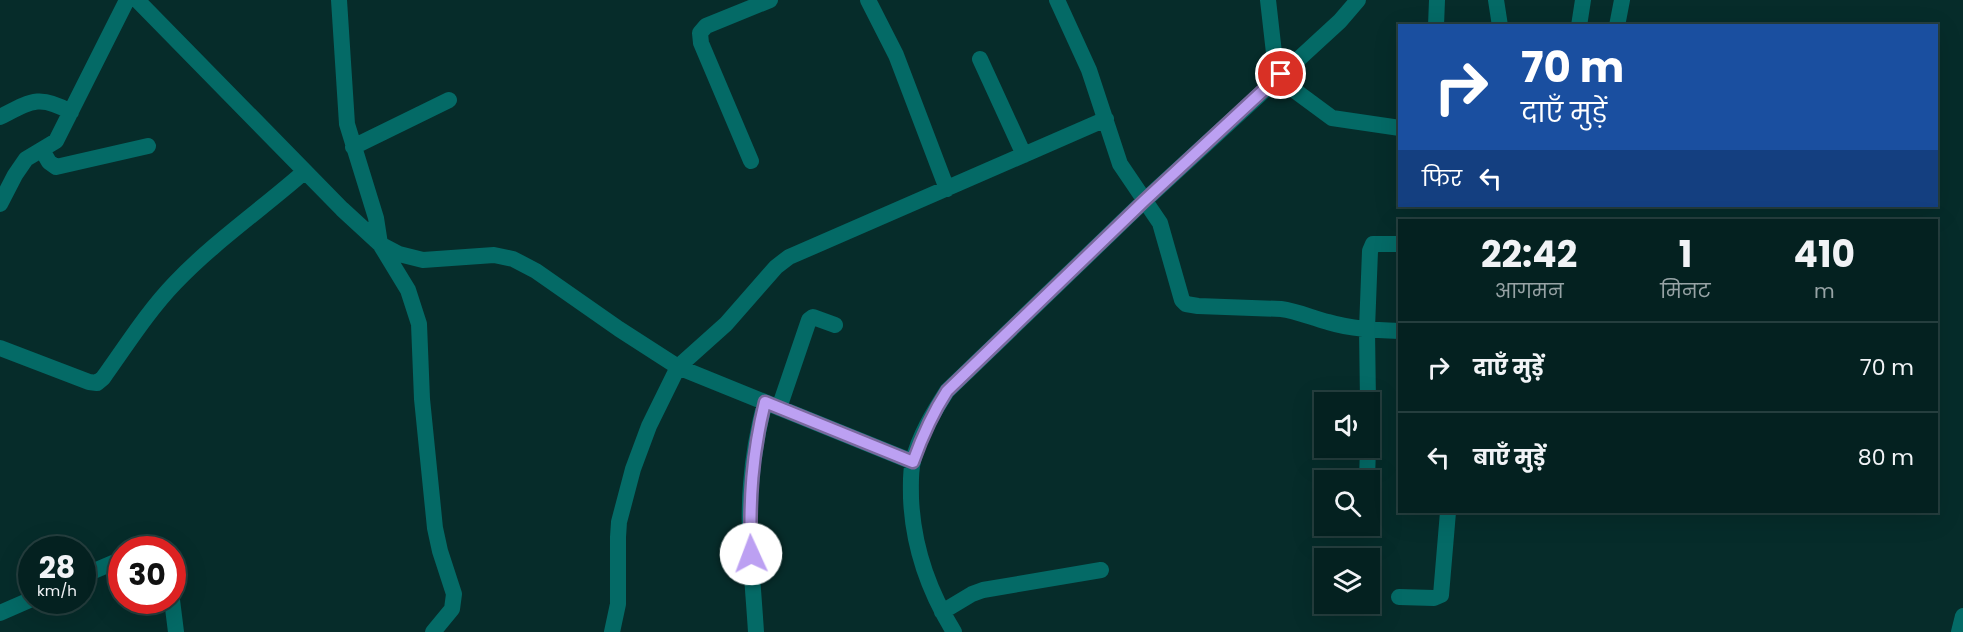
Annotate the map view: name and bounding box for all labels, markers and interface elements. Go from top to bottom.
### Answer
text: 70 m [1521,38,1624,97]
pin [1255,48,1306,99]
icon: right [1422,48,1500,126]
icon: arrive [1264,57,1297,90]
text: दाएँ मुड़ें [1521,94,1607,131]
icon: left [1474,162,1507,195]
text: फिर [1422,163,1462,194]
text: 22:42 [1481,229,1577,280]
text: 1 [1679,229,1692,280]
text: 410 [1794,229,1855,280]
text: आगमन [1495,277,1563,305]
text: मिनट [1660,277,1711,305]
text: m [1814,277,1835,305]
icon: right [1422,351,1455,384]
text: दाएँ मुड़ें [1473,352,1544,383]
text: 70 m [1860,352,1914,383]
map controls [1314,392,1380,614]
button: sound [1314,392,1380,458]
icon: left [1422,441,1455,474]
text: बाएँ मुड़ें [1473,442,1545,473]
text: 80 m [1858,442,1914,473]
button: search [1314,470,1380,536]
position arrow [719,522,783,586]
speed limit sign: 30 [108,536,186,614]
text: 28 [39,546,75,589]
button: layers [1314,548,1380,614]
text: km/h [37,580,77,601]

